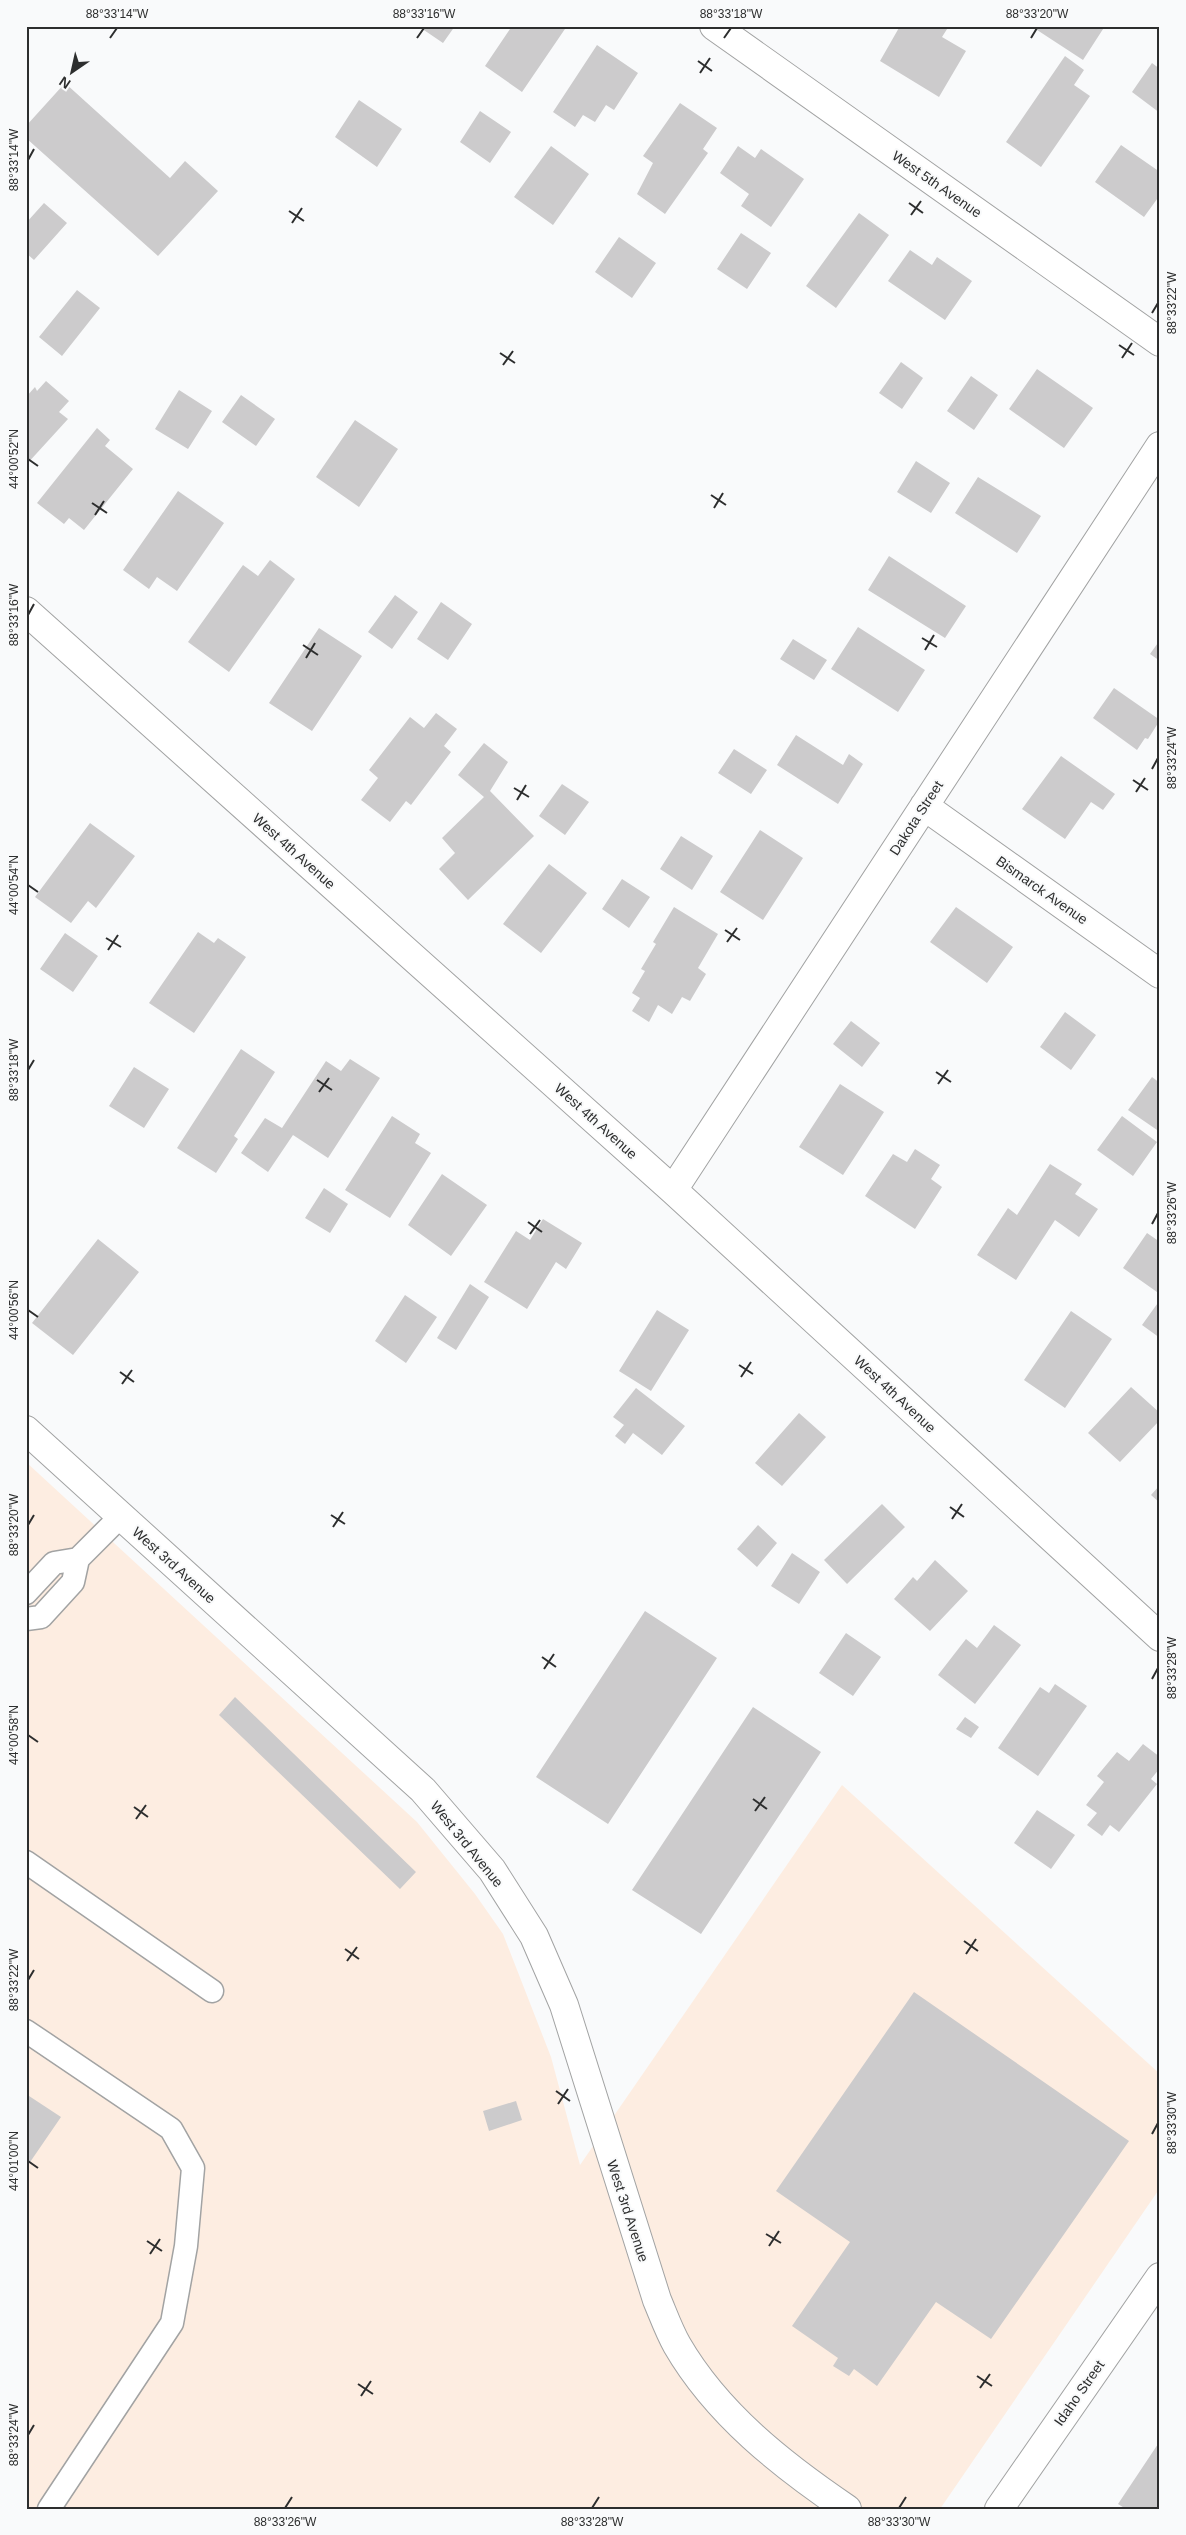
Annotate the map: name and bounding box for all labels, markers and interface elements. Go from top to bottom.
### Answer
text: 88°33'14"W [86,7,149,21]
text: 88°33'16"W [393,7,456,21]
text: 88°33'18"W [700,7,763,21]
text: 88°33'20"W [1006,7,1069,21]
north arrow [48,48,98,98]
text: N [56,73,73,92]
text: 88°33'14"W [7,128,21,191]
street label: West 5th Avenue [889,147,985,221]
text: 88°33'22"W [1165,271,1179,334]
text: 44°00'52"N [7,429,21,489]
text: 88°33'16"W [7,583,21,646]
text: 88°33'24"W [1165,726,1179,789]
street label: Dakota Street [886,778,946,858]
street label: West 4th Avenue [250,810,339,892]
street label: Bismarck Avenue [993,853,1091,928]
text: 44°00'54"N [7,855,21,915]
text: 88°33'18"W [7,1038,21,1101]
street label: West 4th Avenue [552,1080,641,1162]
text: 88°33'26"W [1165,1181,1179,1244]
text: 44°00'56"N [7,1280,21,1340]
street label: West 4th Avenue [851,1352,939,1436]
text: 88°33'20"W [7,1493,21,1556]
street label: West 3rd Avenue [129,1524,219,1607]
text: 88°33'28"W [1165,1636,1179,1699]
text: 44°00'58"N [7,1705,21,1765]
street label: West 3rd Avenue [427,1798,507,1890]
text: 88°33'22"W [7,1948,21,2011]
text: 88°33'30"W [1165,2091,1179,2154]
text: 44°01'00"N [7,2131,21,2191]
street label: West 3rd Avenue [604,2158,652,2264]
street label: Idaho Street [1051,2357,1107,2429]
text: 88°33'24"W [7,2403,21,2466]
text: 88°33'26"W [254,2515,317,2529]
text: 88°33'28"W [561,2515,624,2529]
text: 88°33'30"W [868,2515,931,2529]

